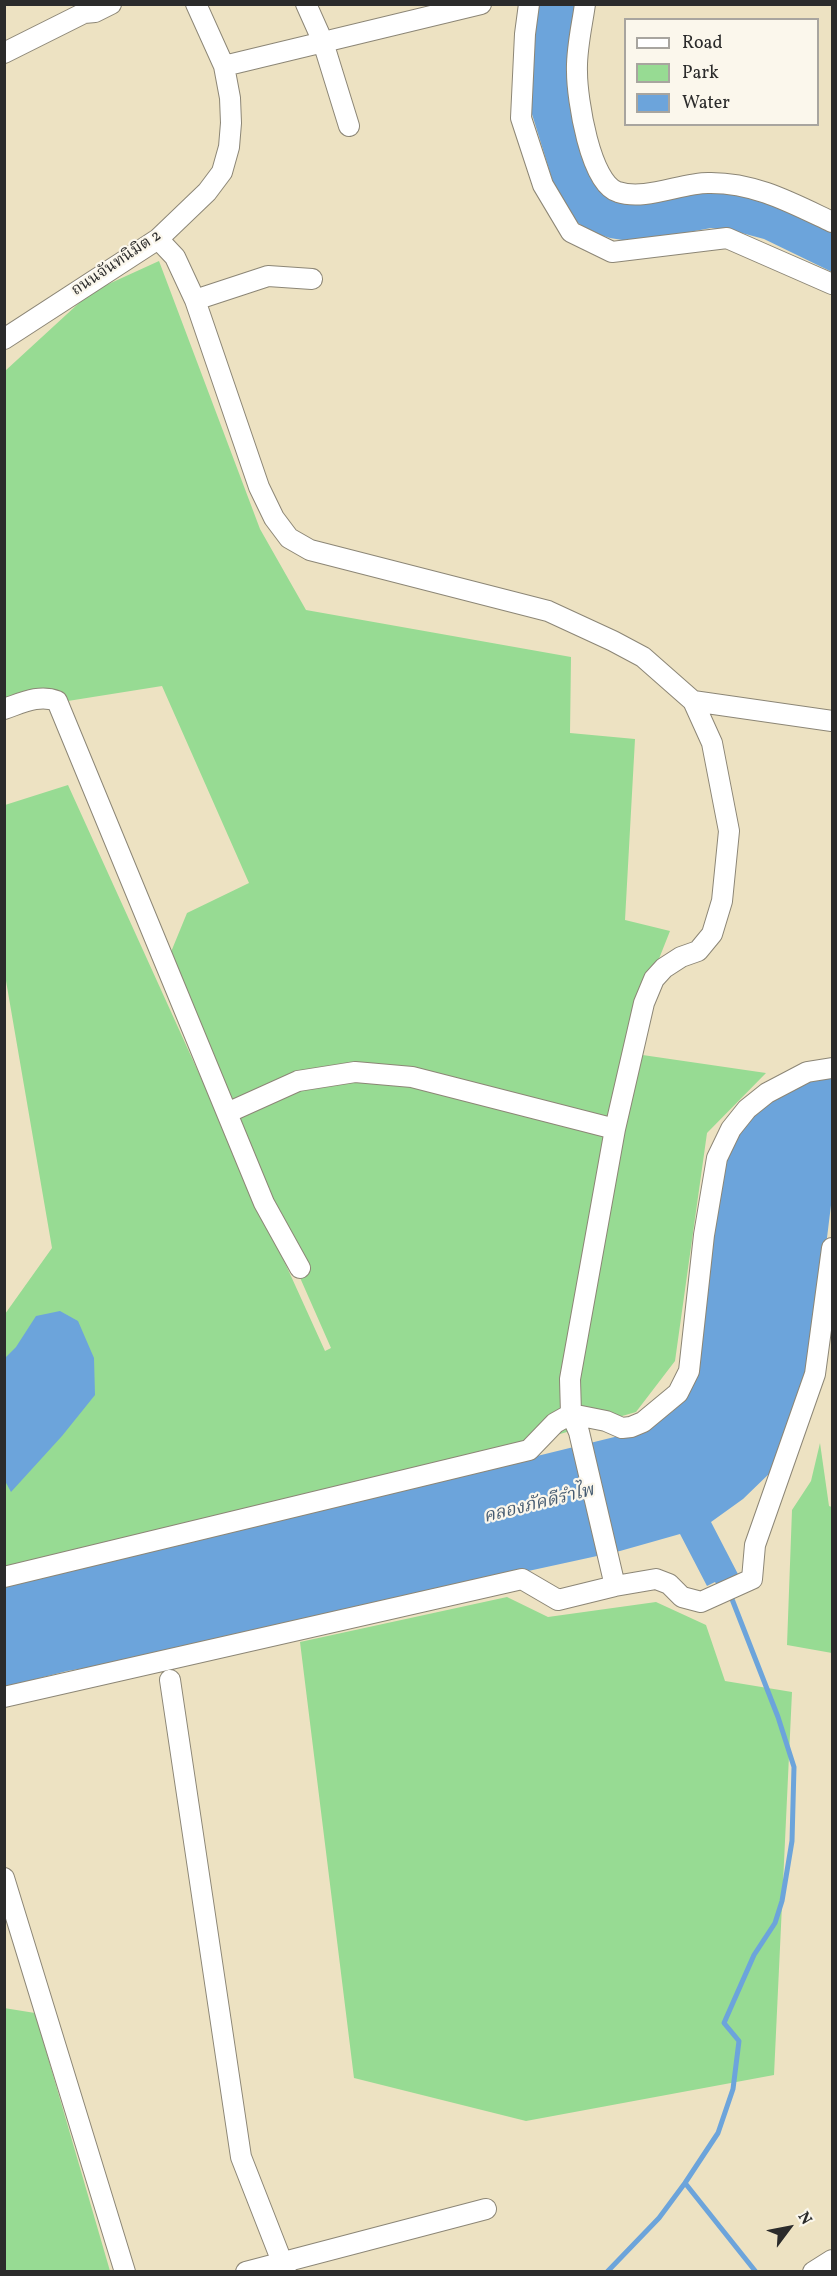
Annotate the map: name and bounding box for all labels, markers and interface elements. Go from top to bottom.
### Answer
legend [624,18,819,126]
text: Road [682,31,723,56]
text: Park [682,61,719,86]
text: Water [682,91,730,116]
street label: ถนนจันทนิมิต 2 [68,227,166,301]
water label: คลองภัคดีรำไพ [482,1481,596,1529]
north arrow [759,2198,819,2258]
text: N [792,2208,817,2229]

